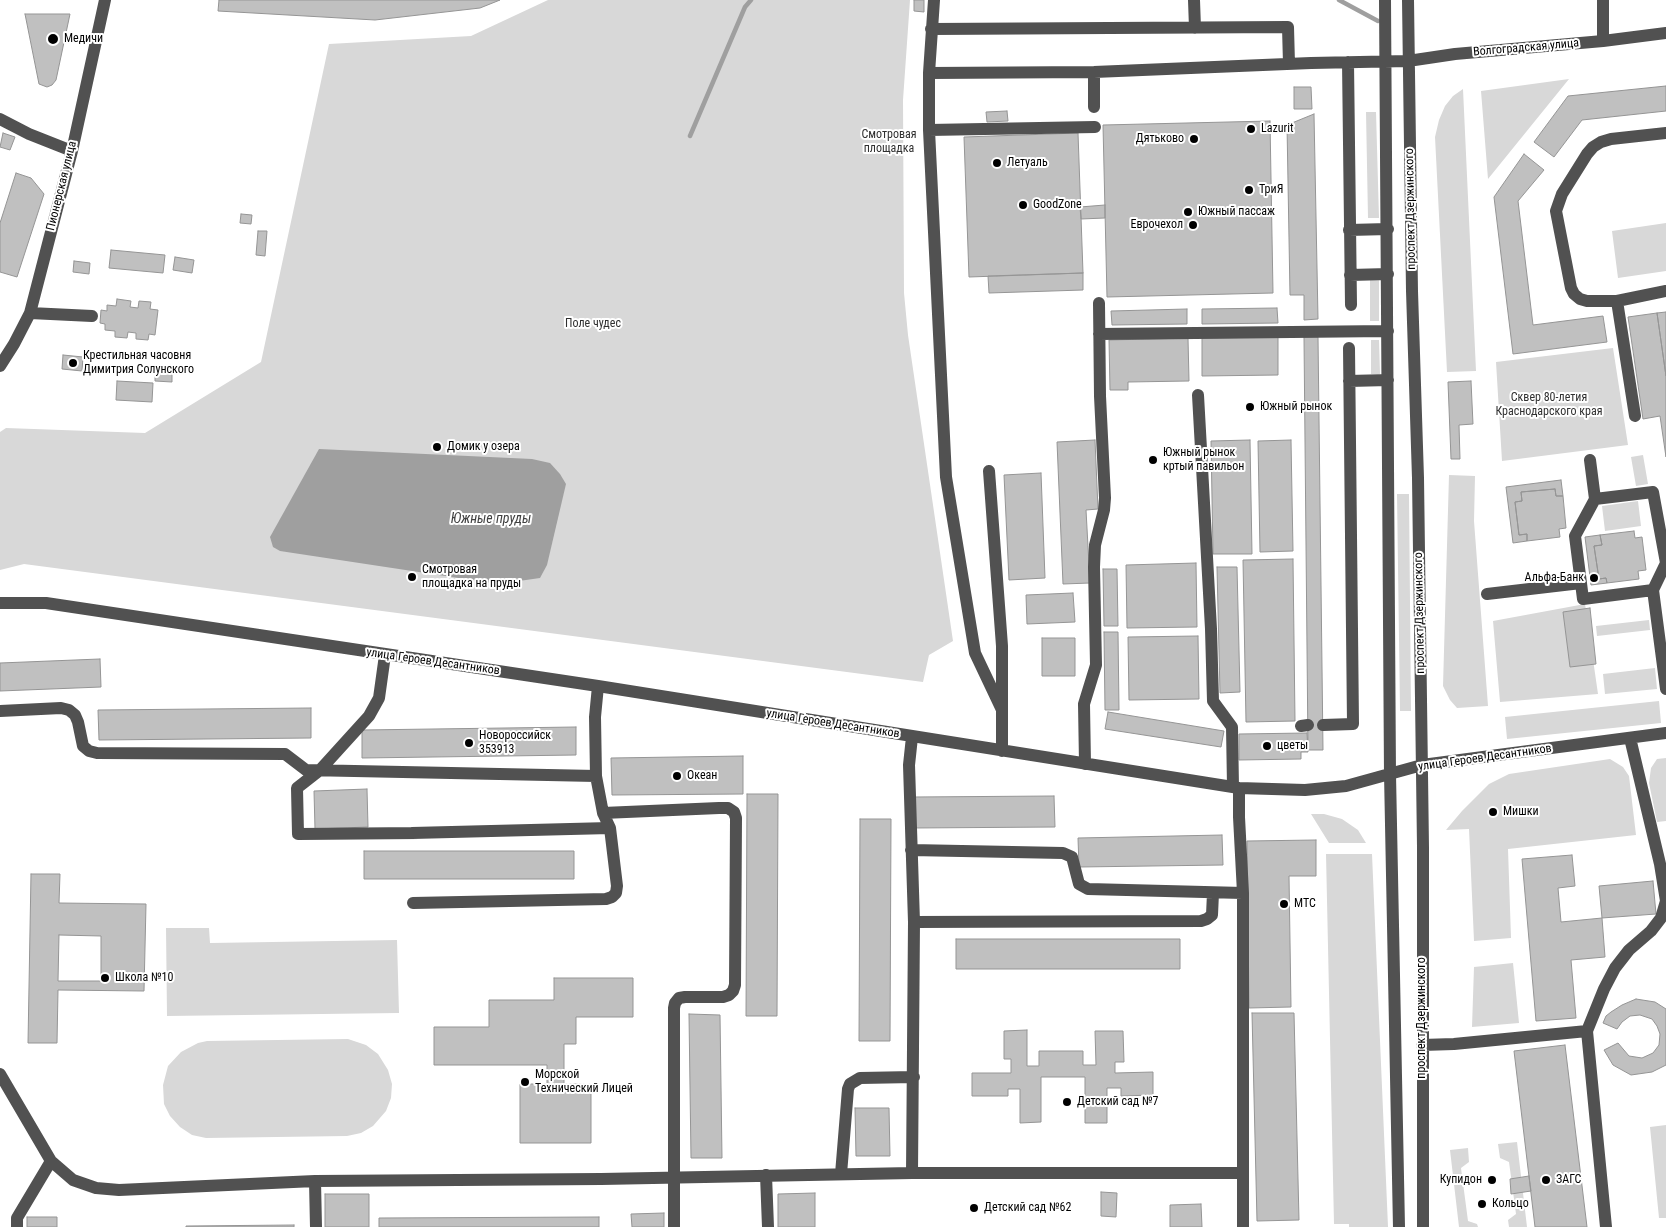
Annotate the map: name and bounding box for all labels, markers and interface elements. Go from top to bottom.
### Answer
marker: Медичи [46,32,60,46]
place label: Медичи [64,32,103,46]
street label: Волгоградская улица [1472,36,1580,60]
place label: Lazurit [1261,122,1293,136]
marker: Lazurit [1245,123,1257,135]
park label: Смотровая площадка [861,128,917,156]
place label: Дятьково [1136,132,1184,146]
marker: Дятьково [1188,133,1200,145]
street label: Пионерская улица [44,140,80,232]
street label: проспект Дзержинского [1403,148,1419,270]
place label: Летуаль [1007,156,1048,170]
marker: Летуаль [991,157,1003,169]
place label: ТриЯ [1259,183,1283,197]
marker: ТриЯ [1243,184,1255,196]
place label: GoodZone [1033,198,1082,212]
marker: GoodZone [1017,199,1029,211]
place label: Южный пассаж [1198,205,1275,219]
marker: Южный пассаж [1182,206,1194,218]
place label: Еврочехол [1130,218,1183,232]
marker: Еврочехол [1187,219,1199,231]
park label: Поле чудес [565,317,621,331]
place label: Крестильная часовня Димитрия Солунского [83,349,194,377]
marker: Крестильная часовня Димитрия Солунского [67,357,79,369]
park label: Сквер 80-летия Краснодарского края [1495,391,1603,419]
place label: Южный рынок [1260,400,1332,414]
marker: Южный рынок [1244,401,1256,413]
place label: Домик у озера [447,440,520,454]
marker: Домик у озера [431,441,443,453]
place label: Южный рынок кртый павильон [1163,446,1244,474]
marker: Южный рынок кртый павильон [1147,454,1159,466]
water label: Южные пруды [451,511,531,527]
street label: проспект Дзержинского [1412,552,1428,674]
place label: Смотровая площадка на пруды [422,563,521,591]
marker: Смотровая площадка на пруды [406,571,418,583]
place label: Альфа-Банк [1525,571,1584,585]
marker: Альфа-Банк [1588,572,1600,584]
street label: улица Героев Десантников [365,646,501,678]
street label: улица Героев Десантников [765,706,901,742]
place label: Новороссийск 353913 [479,729,551,757]
marker: Новороссийск 353913 [463,737,475,749]
place label: цветы [1277,739,1308,753]
marker: цветы [1261,740,1273,752]
street label: улица Героев Десантников [1417,742,1553,774]
place label: Океан [687,769,717,783]
marker: Океан [671,770,683,782]
place label: Мишки [1503,805,1539,819]
marker: Мишки [1487,806,1499,818]
place label: МТС [1294,897,1316,911]
marker: МТС [1278,898,1290,910]
street label: проспект Дзержинского [1415,957,1429,1079]
place label: Школа №10 [115,971,173,985]
marker: Школа №10 [99,972,111,984]
place label: Морской Технический Лицей [535,1068,633,1096]
marker: Морской Технический Лицей [519,1076,531,1088]
place label: Детский сад №7 [1077,1095,1158,1109]
marker: Детский сад №7 [1061,1096,1073,1108]
place label: Купидон [1440,1173,1482,1187]
place label: ЗАГС [1556,1173,1581,1187]
marker: Купидон [1486,1174,1498,1186]
marker: ЗАГС [1540,1174,1552,1186]
place label: Кольцо [1492,1197,1529,1211]
marker: Кольцо [1476,1198,1488,1210]
place label: Детский сад №62 [984,1201,1071,1215]
marker: Детский сад №62 [968,1202,980,1214]

